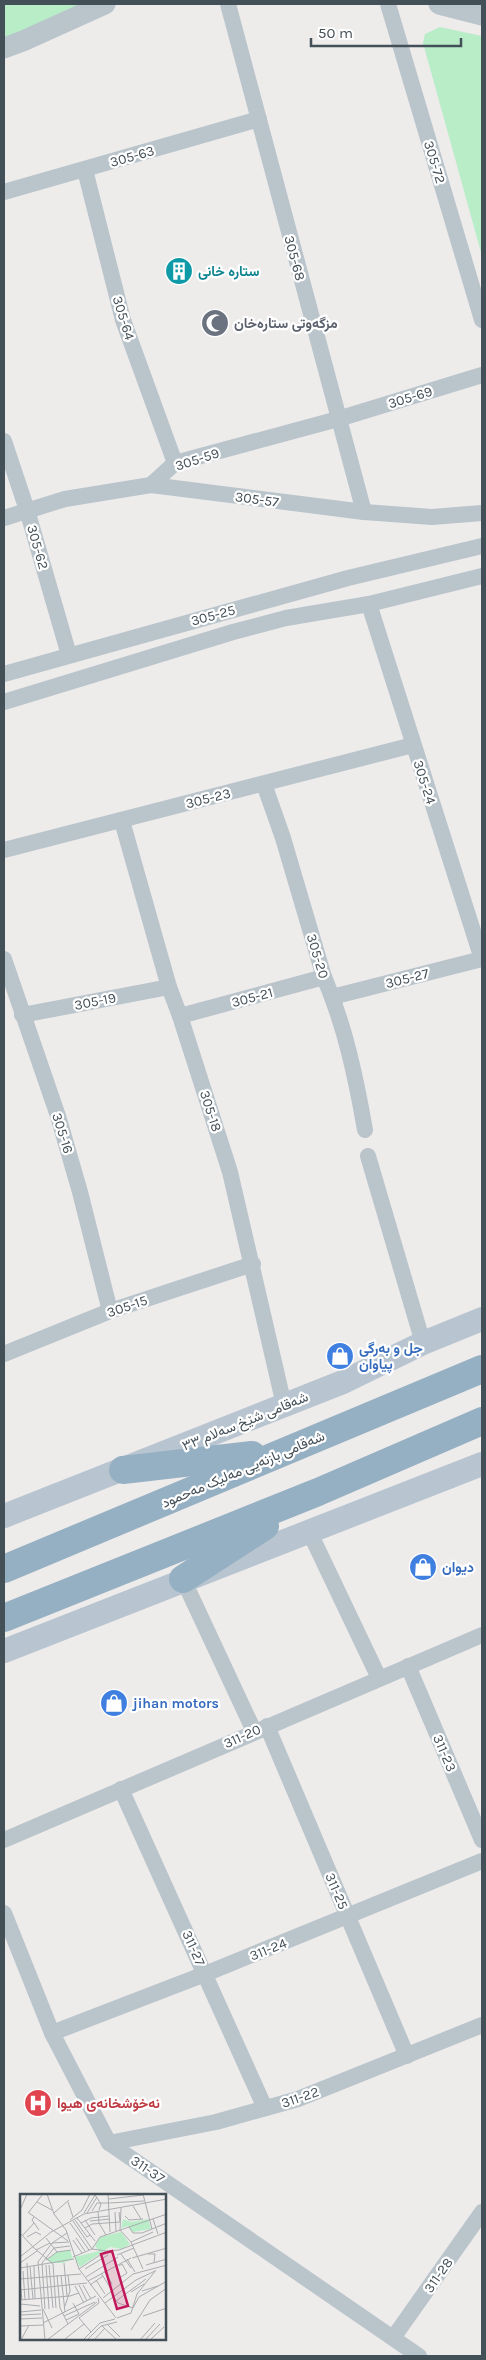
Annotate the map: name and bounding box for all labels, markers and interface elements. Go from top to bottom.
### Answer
scale bar [311,15,461,47]
text: 50 m [318,24,353,42]
street label: 305-72 [420,139,449,186]
street label: 305-63 [108,142,156,171]
street label: 305-68 [280,234,309,283]
building icon: ستاره خانی [164,256,194,286]
place label: ستاره خانی [198,263,259,280]
street label: 305-64 [109,294,138,342]
mosque icon: مزگەوتی ستارەخان [200,308,230,338]
place label: مزگەوتی ستارەخان [234,315,338,332]
street label: 305-69 [386,383,434,412]
street label: 305-59 [173,444,221,475]
street label: 305-57 [234,488,280,511]
street label: 305-62 [23,523,52,571]
street label: 305-25 [189,601,237,630]
street label: 305-24 [409,758,440,806]
street label: 305-23 [184,785,232,812]
street label: 305-20 [303,932,332,981]
street label: 305-27 [384,965,431,992]
street label: 305-21 [230,984,275,1011]
street label: 305-19 [73,989,117,1014]
street label: 305-18 [196,1088,225,1134]
street label: 305-16 [48,1111,77,1156]
street label: 305-15 [105,1292,150,1321]
place label: جل و بەرگی پیاوان [359,1340,423,1374]
shop icon: جل و بەرگی پیاوان [325,1341,355,1371]
street label: شەقامی شێخ سەلام ٣٣ [180,1388,312,1456]
street label: شەقامی بازنەیی مەلیک مەحمود [159,1427,327,1512]
shop icon: دیوان [408,1552,438,1582]
place label: دیوان [442,1559,474,1576]
shop icon: jihan motors [99,1688,129,1718]
place label: jihan motors [131,1695,219,1712]
street label: 311-20 [221,1721,263,1752]
street label: 311-23 [429,1732,460,1774]
street label: 311-25 [321,1870,352,1912]
street label: 311-27 [178,1928,209,1969]
street label: 311-24 [247,1934,289,1965]
street label: 311-22 [279,2083,321,2112]
hospital icon: نەخۆشخانەی هیوا [23,2088,53,2118]
place label: نەخۆشخانەی هیوا [57,2095,160,2112]
street label: 311-37 [128,2152,168,2187]
inset map [20,2194,166,2340]
street label: 311-28 [420,2254,457,2296]

